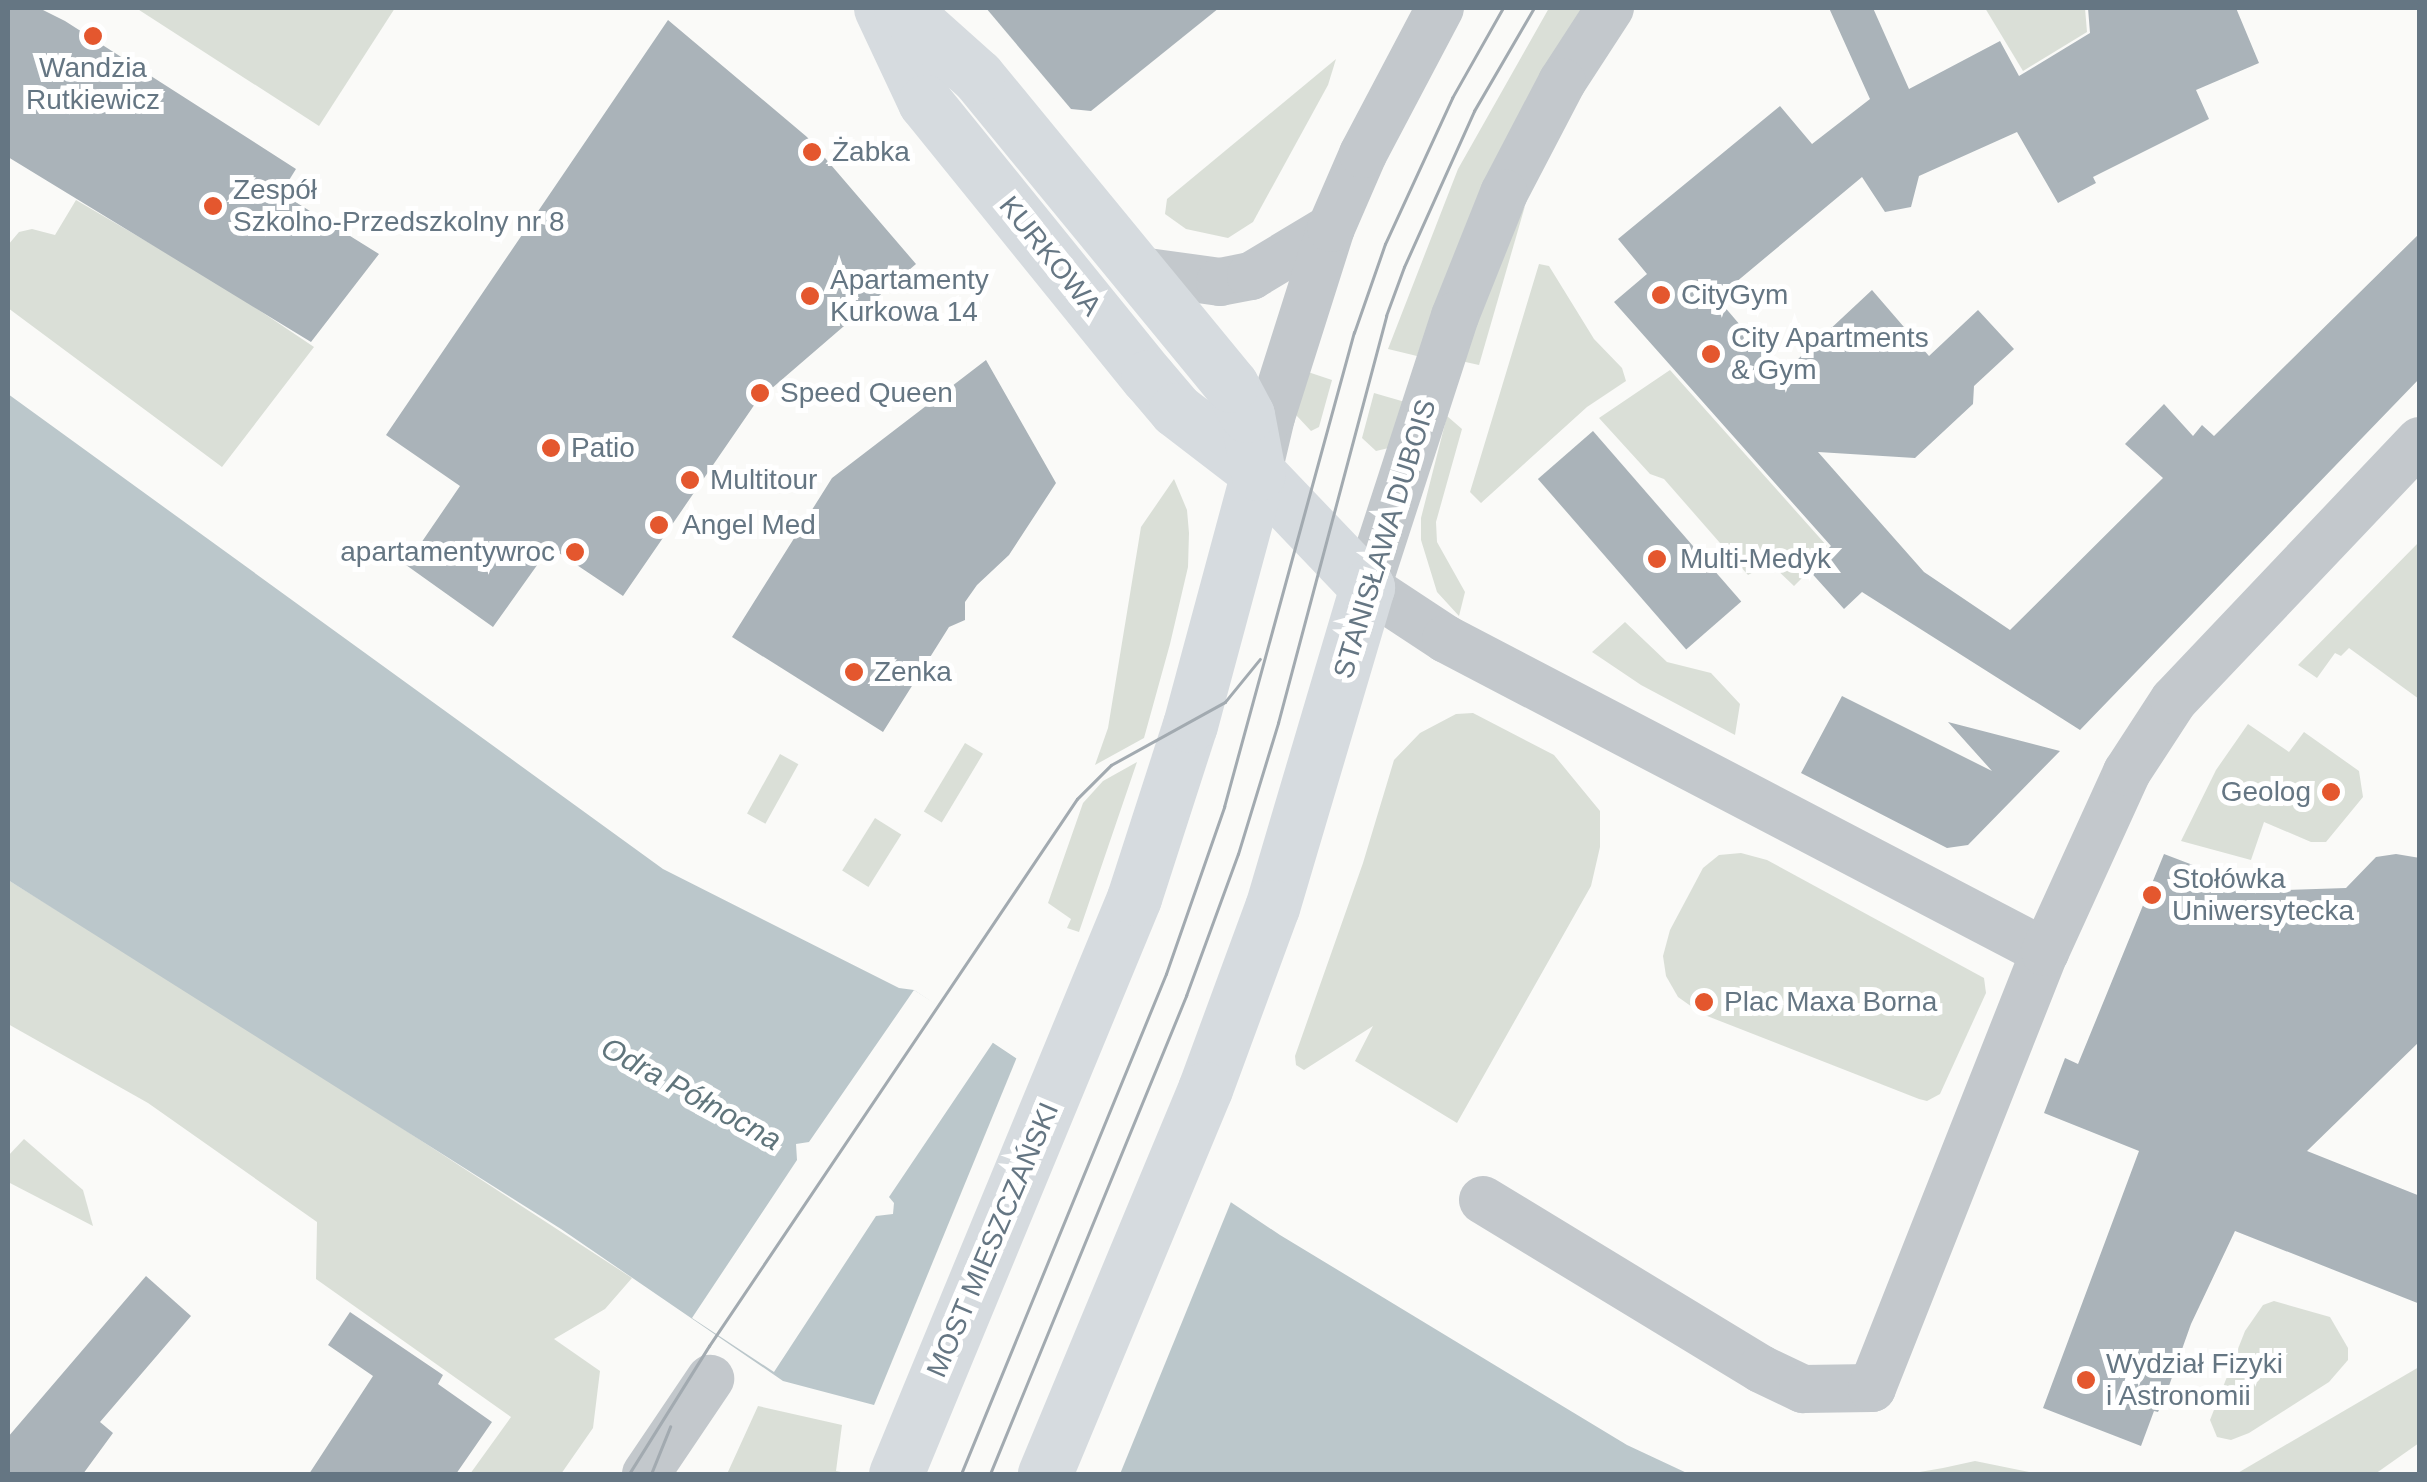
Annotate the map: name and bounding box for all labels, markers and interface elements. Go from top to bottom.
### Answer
marker: Wandzia Rutkiewicz [82,25,104,47]
place label: Wandzia Rutkiewicz [26,51,160,117]
place label: Żabka [832,135,910,169]
marker: Żabka [801,141,823,163]
place label: Zespół Szkolno-Przedszkolny nr 8 [233,173,564,239]
street label: KURKOWA [992,190,1108,322]
marker: Zespół Szkolno-Przedszkolny nr 8 [202,195,224,217]
place label: Apartamenty Kurkowa 14 [830,263,989,329]
place label: CityGym [1681,278,1788,312]
marker: CityGym [1650,284,1672,306]
marker: Apartamenty Kurkowa 14 [799,285,821,307]
place label: City Apartments & Gym [1731,321,1930,387]
marker: City Apartments & Gym [1700,343,1722,365]
place label: Speed Queen [780,376,953,410]
marker: Speed Queen [749,382,771,404]
street label: STANISŁAWA DUBOIS [1326,395,1444,683]
place label: Patio [571,431,635,465]
marker: Patio [540,437,562,459]
place label: Multitour [710,463,817,497]
marker: Multitour [679,469,701,491]
place label: Angel Med [682,508,816,542]
marker: Angel Med [646,512,672,538]
place label: apartamentywroc [340,535,555,569]
marker: apartamentywroc [564,541,586,563]
place label: Multi-Medyk [1680,542,1831,576]
marker: Multi-Medyk [1644,546,1670,572]
place label: Zenka [874,655,952,689]
marker: Zenka [843,661,865,683]
place label: Geolog [2221,775,2311,809]
marker: Geolog [2320,781,2342,803]
place label: Stołówka Uniwersytecka [2172,862,2354,928]
marker: Stołówka Uniwersytecka [2141,884,2163,906]
place label: Plac Maxa Borna [1724,985,1937,1019]
marker: Plac Maxa Borna [1693,991,1715,1013]
water label: Odra Północna [595,1030,787,1158]
street label: MOST MIESZCZAŃSKI [920,1097,1066,1383]
place label: Wydział Fizyki i Astronomii [2106,1347,2283,1413]
marker: Wydział Fizyki i Astronomii [2075,1369,2097,1391]

